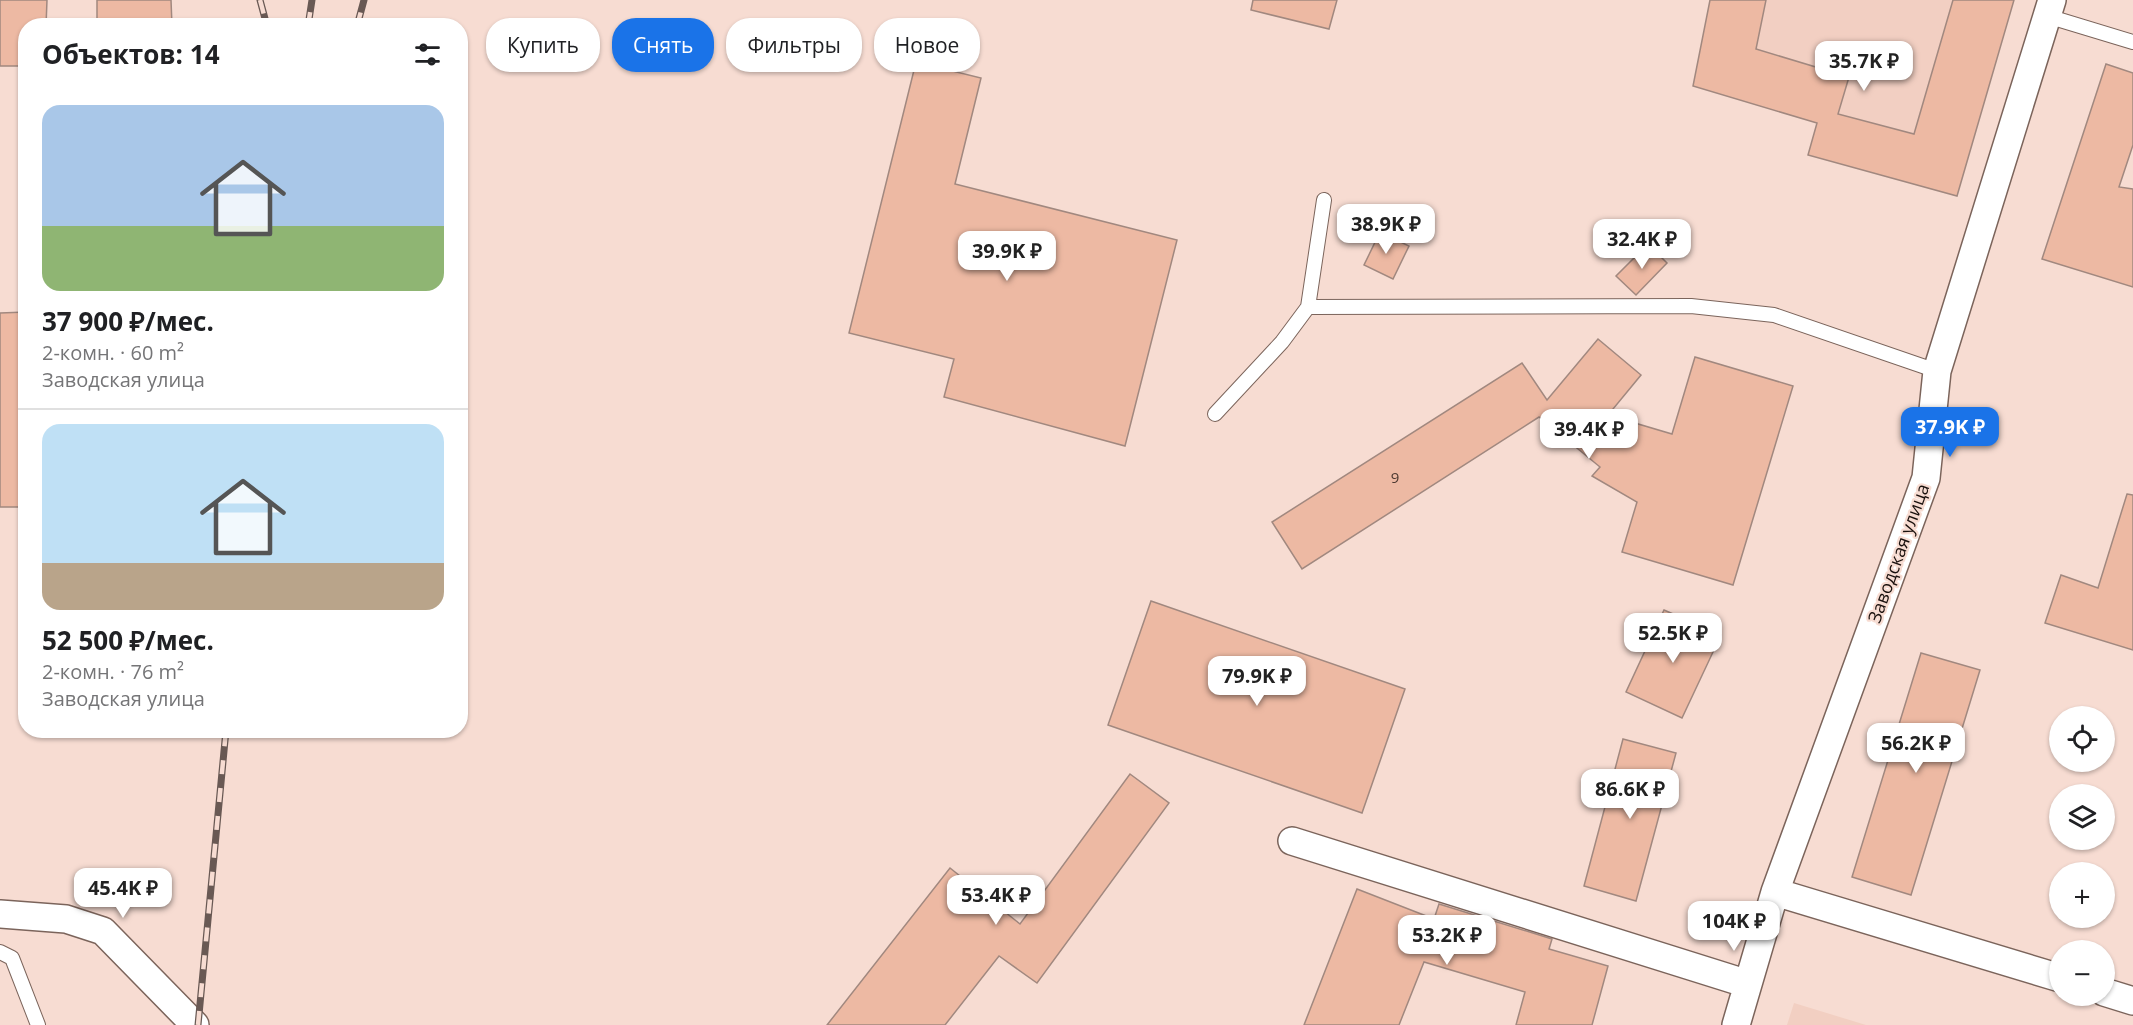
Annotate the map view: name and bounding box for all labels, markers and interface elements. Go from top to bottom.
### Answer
chip: Купить [486,18,600,72]
chip: Снять [612,18,714,72]
chip: Фильтры [726,18,862,72]
chip: Новое [874,18,980,72]
text: Объектов: 14 [42,36,220,72]
icon: filters [411,38,444,71]
pin: 35.7K ₽ [1809,41,1919,92]
text: 35.7K ₽ [1829,47,1899,74]
icon: home [189,144,297,252]
pin: 38.9K ₽ [1331,204,1441,255]
text: 38.9K ₽ [1351,210,1421,237]
pin: 32.4K ₽ [1587,219,1697,270]
text: 32.4K ₽ [1607,225,1677,252]
pin: 39.9K ₽ [952,231,1062,282]
text: 39.9K ₽ [972,237,1042,264]
text: 37 900 ₽/мес. [42,303,214,339]
text: 2-комн. · 60 m² [42,339,184,366]
text: Заводская улица [42,366,205,393]
pin: 37.9K ₽ [1895,407,2005,458]
pin: 39.4K ₽ [1534,409,1644,460]
text: 37.9K ₽ [1915,413,1985,440]
text: 39.4K ₽ [1554,415,1624,442]
icon: home [189,463,297,571]
house number: 9 [1391,467,1399,487]
street label: Заводская улица [1862,480,1934,626]
pin: 52.5K ₽ [1618,613,1728,664]
text: 52.5K ₽ [1638,619,1708,646]
text: 52 500 ₽/мес. [42,622,214,658]
pin: 79.9K ₽ [1202,656,1312,707]
text: 2-комн. · 76 m² [42,658,184,685]
text: 79.9K ₽ [1222,662,1292,689]
text: Заводская улица [42,685,205,712]
map controls [2049,706,2115,1006]
button: locate [2049,706,2115,772]
pin: 56.2K ₽ [1861,723,1971,774]
text: 56.2K ₽ [1881,729,1951,756]
pin: 86.6K ₽ [1575,769,1685,820]
text: 86.6K ₽ [1595,775,1665,802]
button: layers [2049,784,2115,850]
button: + [2049,862,2115,928]
pin: 45.4K ₽ [68,868,178,919]
text: 45.4K ₽ [88,874,158,901]
pin: 53.4K ₽ [941,875,1051,926]
text: 53.4K ₽ [961,881,1031,908]
pin: 104K ₽ [1685,901,1783,952]
text: 104K ₽ [1702,907,1766,934]
pin: 53.2K ₽ [1392,915,1502,966]
text: 53.2K ₽ [1412,921,1482,948]
button: − [2049,940,2115,1006]

